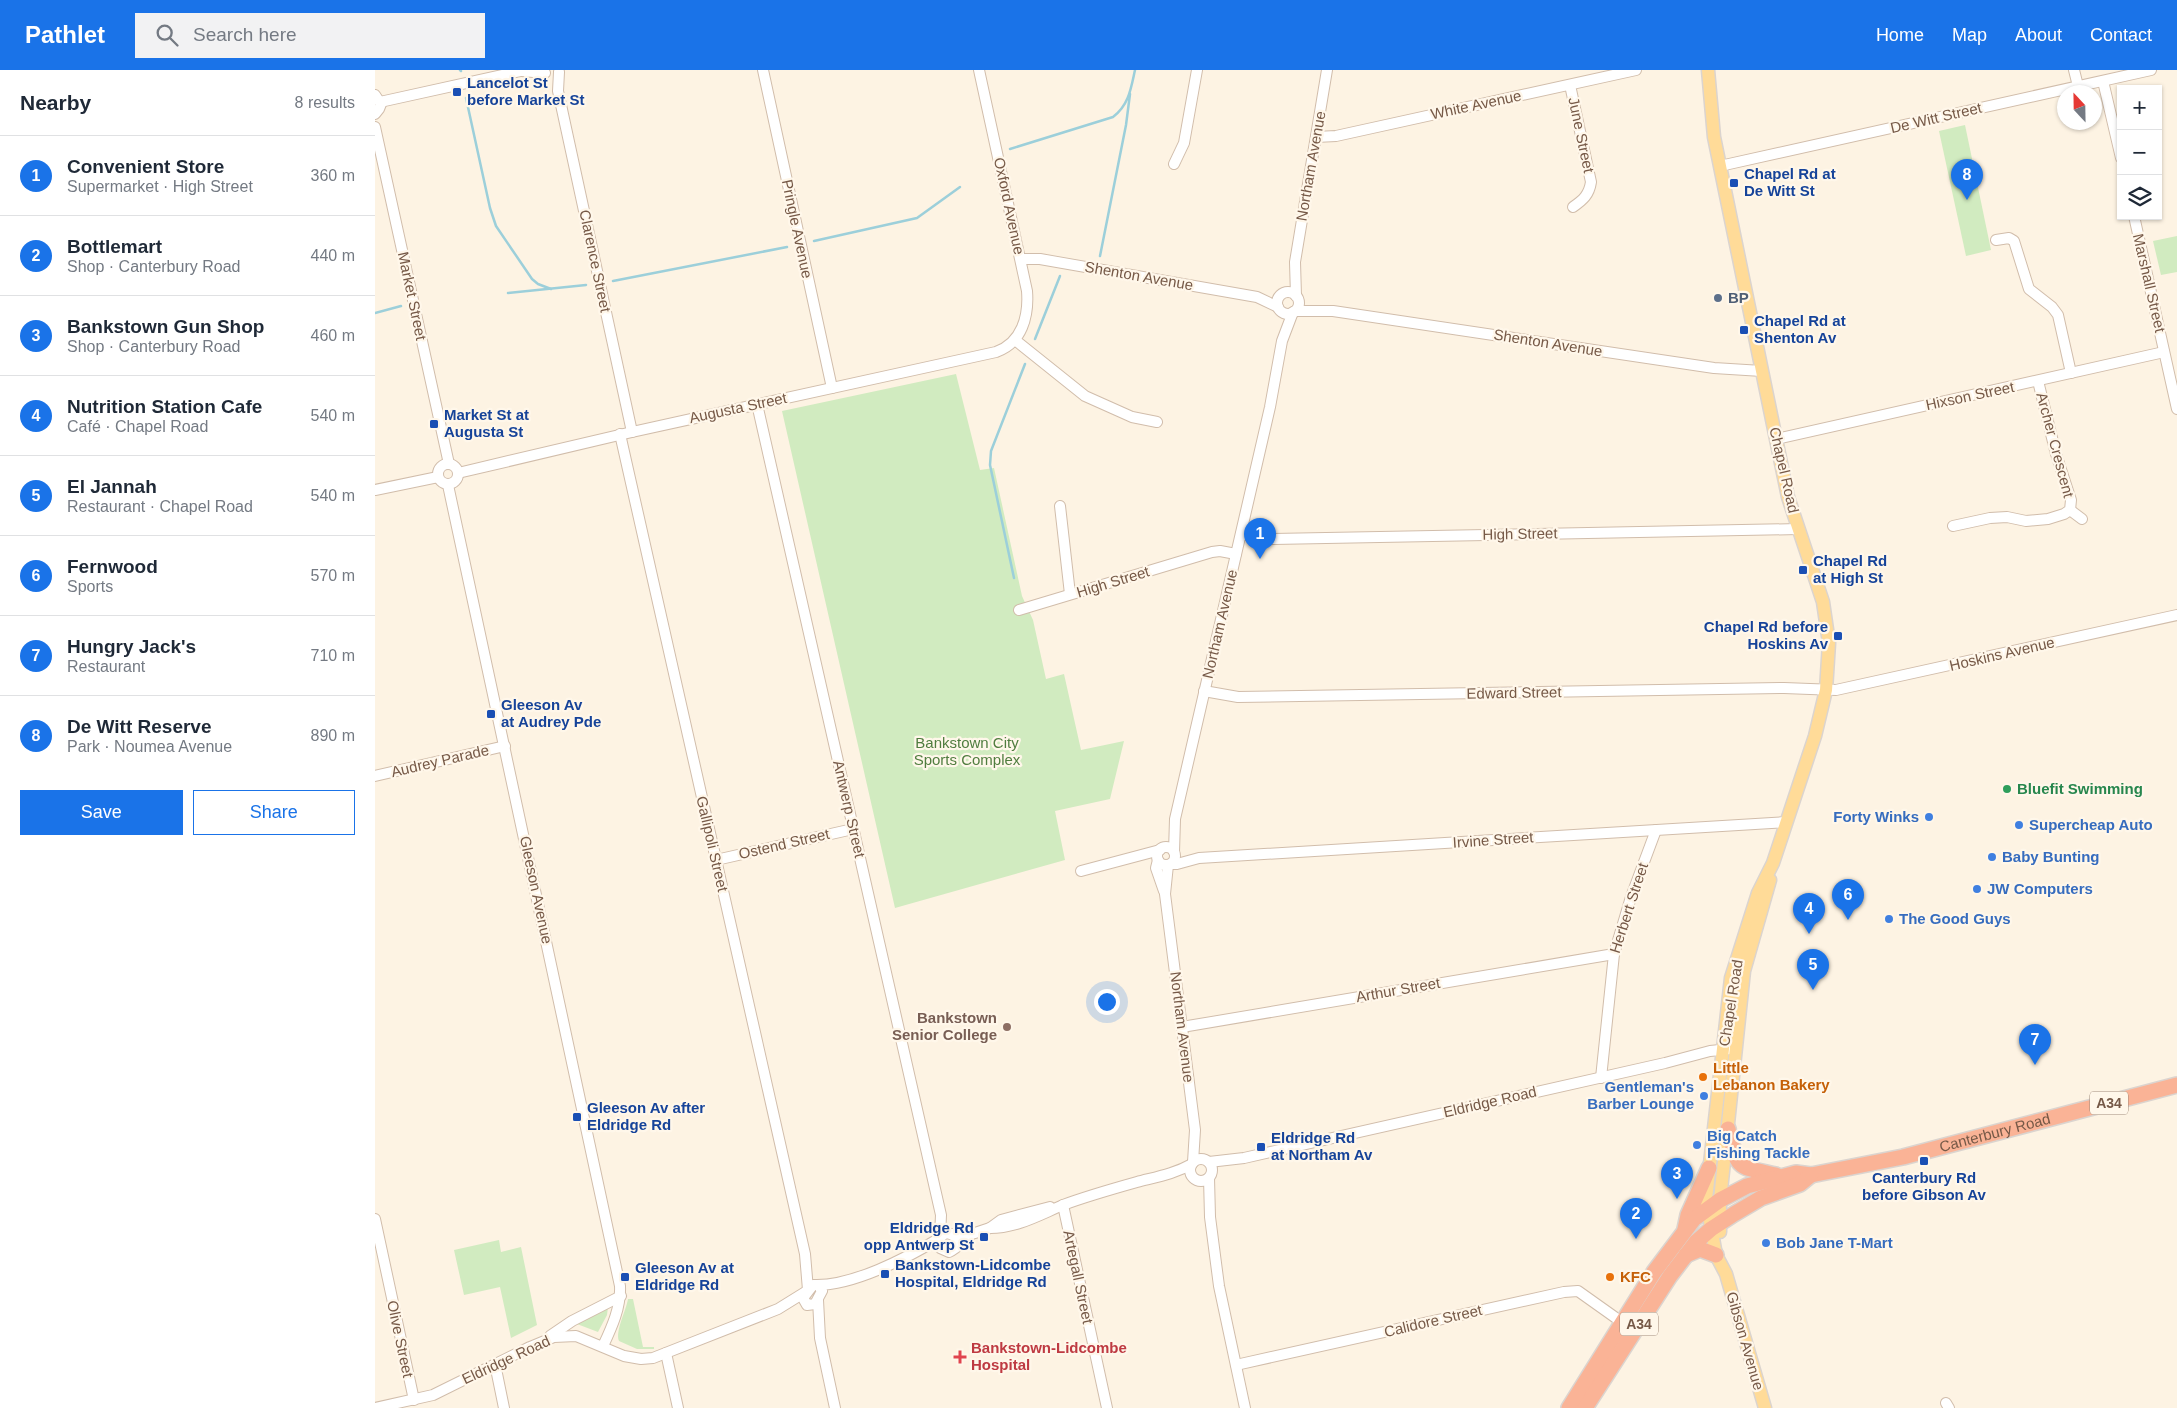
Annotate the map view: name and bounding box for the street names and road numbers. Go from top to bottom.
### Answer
street label: White Avenue [1429,87,1523,122]
street label: June Street [1565,96,1598,175]
street label: De Witt Street [1888,99,1984,136]
street label: Northam Avenue [1292,110,1329,222]
street label: Oxford Avenue [991,156,1028,256]
street label: Pringle Avenue [779,178,816,280]
street label: Clarence Street [576,208,615,314]
street label: Marshall Street [2130,232,2169,335]
street label: Market Street [395,250,430,343]
street label: Shenton Avenue [1084,258,1195,293]
street label: Shenton Avenue [1493,326,1604,359]
street label: Hixson Street [1924,378,2017,413]
street label: Augusta Street [688,389,789,426]
street label: Archer Crescent [2033,390,2078,500]
street label: Chapel Road [1766,425,1803,514]
street label: High Street [1482,524,1558,543]
street label: High Street [1074,562,1152,601]
street label: Northam Avenue [1199,568,1240,680]
street label: Hoskins Avenue [1948,633,2056,674]
street label: Edward Street [1466,683,1562,702]
street label: Audrey Parade [389,741,491,780]
street label: Antwerp Street [830,759,869,860]
street label: Gallipoli Street [693,794,732,894]
street label: Ostend Street [737,825,832,862]
street label: Irvine Street [1452,828,1535,851]
street label: Gleeson Avenue [517,834,556,945]
street label: Herbert Street [1606,860,1651,955]
street label: Chapel Road [1715,958,1746,1047]
street label: Northam Avenue [1167,971,1198,1083]
street label: Arthur Street [1355,974,1442,1005]
street label: Eldridge Road [1442,1083,1538,1120]
road number: A34 [2090,1091,2128,1114]
street label: Canterbury Road [1937,1110,2052,1155]
street label: Artegall Street [1060,1229,1097,1326]
street label: Gibson Avenue [1723,1290,1768,1392]
street label: Olive Street [384,1299,417,1380]
street label: Calidore Street [1382,1301,1484,1340]
road number: A34 [1620,1312,1658,1336]
street label: Eldridge Road [459,1332,552,1387]

